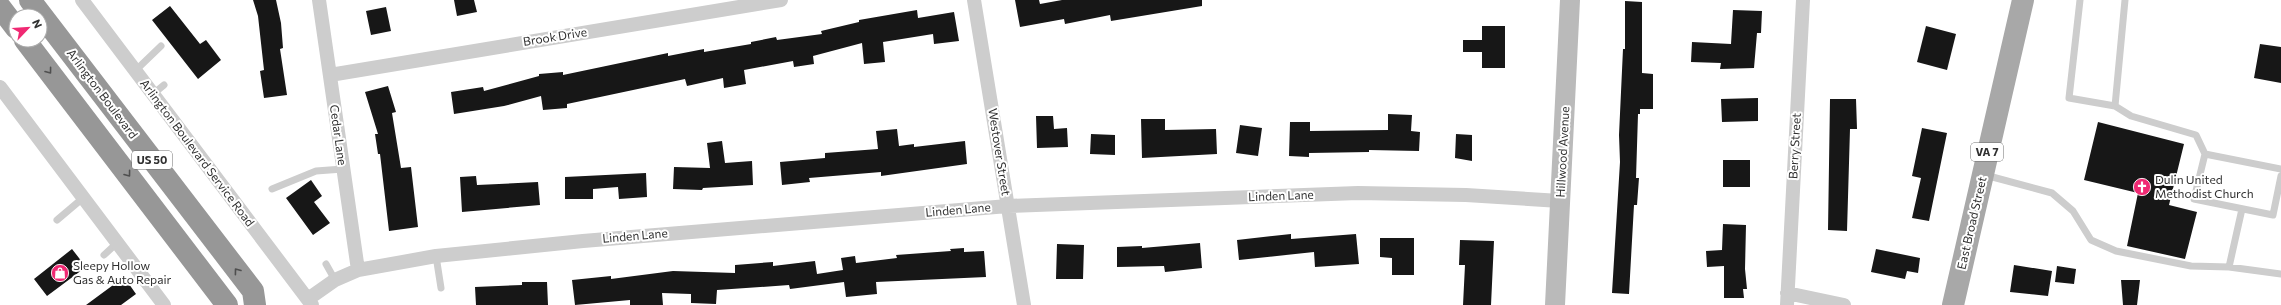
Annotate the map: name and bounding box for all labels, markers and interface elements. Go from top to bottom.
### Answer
north arrow [8,8,48,48]
text: N [30,17,45,30]
street label: Brook Drive [522,24,588,48]
street label: Arlington Boulevard [65,46,141,141]
one-way arrow [44,67,52,74]
street label: Arlington Boulevard Service Road [138,76,258,229]
street label: Cedar Lane [328,104,350,166]
street label: Hillwood Avenue [1553,106,1571,198]
street label: Westover Street [986,107,1014,197]
street label: Berry Street [1785,113,1803,179]
road number: VA 7 [1971,143,2003,161]
road number: US 50 [132,151,172,169]
one-way arrow [123,170,130,177]
place label: Dulin United Methodist Church [2155,172,2254,200]
street label: East Broad Street [1954,175,1989,271]
church icon: Dulin United Methodist Church [2132,177,2152,197]
street label: Linden Lane [1248,187,1314,203]
street label: Linden Lane [925,199,991,219]
street label: Linden Lane [602,225,668,245]
place label: Sleepy Hollow Gas & Auto Repair [73,258,172,286]
shop icon: Sleepy Hollow Gas & Auto Repair [50,263,70,283]
one-way arrow [235,269,242,276]

